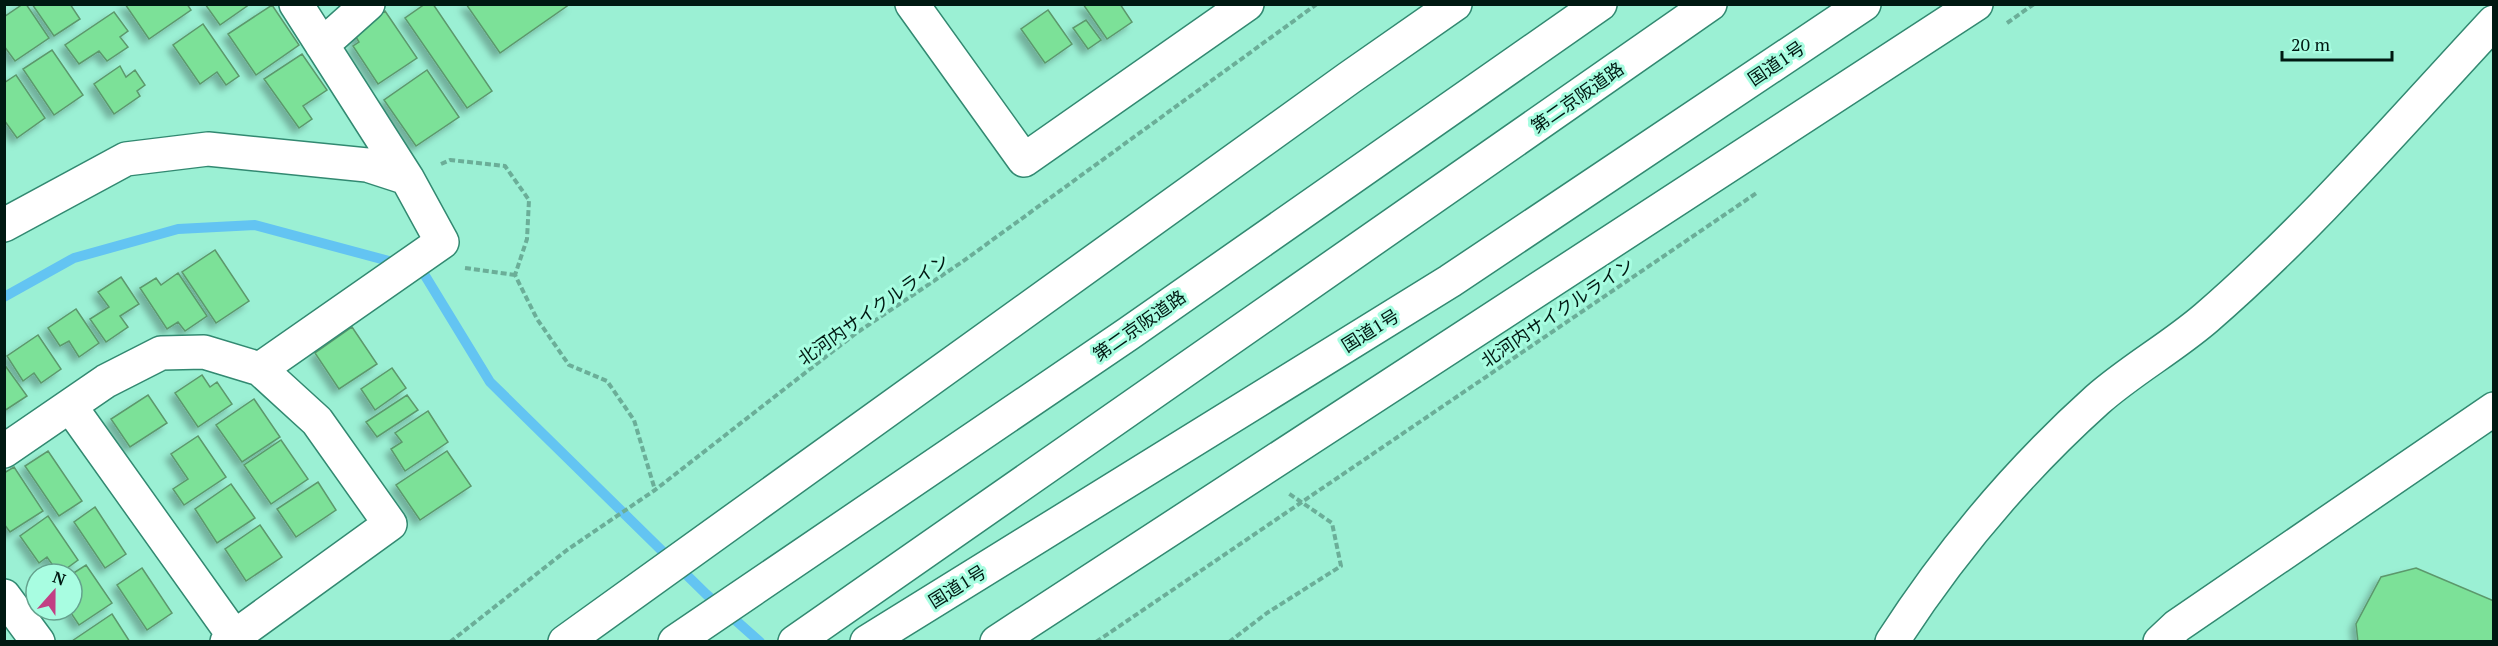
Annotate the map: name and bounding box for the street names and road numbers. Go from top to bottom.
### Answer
street label: 国道1号 [1743,35,1809,91]
street label: 第二京阪道路 [1526,56,1628,138]
street label: 北河内サイクルライン [793,248,953,370]
street label: 北河内サイクルライン [1476,252,1638,372]
street label: 第二京阪道路 [1088,284,1190,366]
street label: 国道1号 [1337,303,1403,357]
street label: 国道1号 [924,559,990,613]

